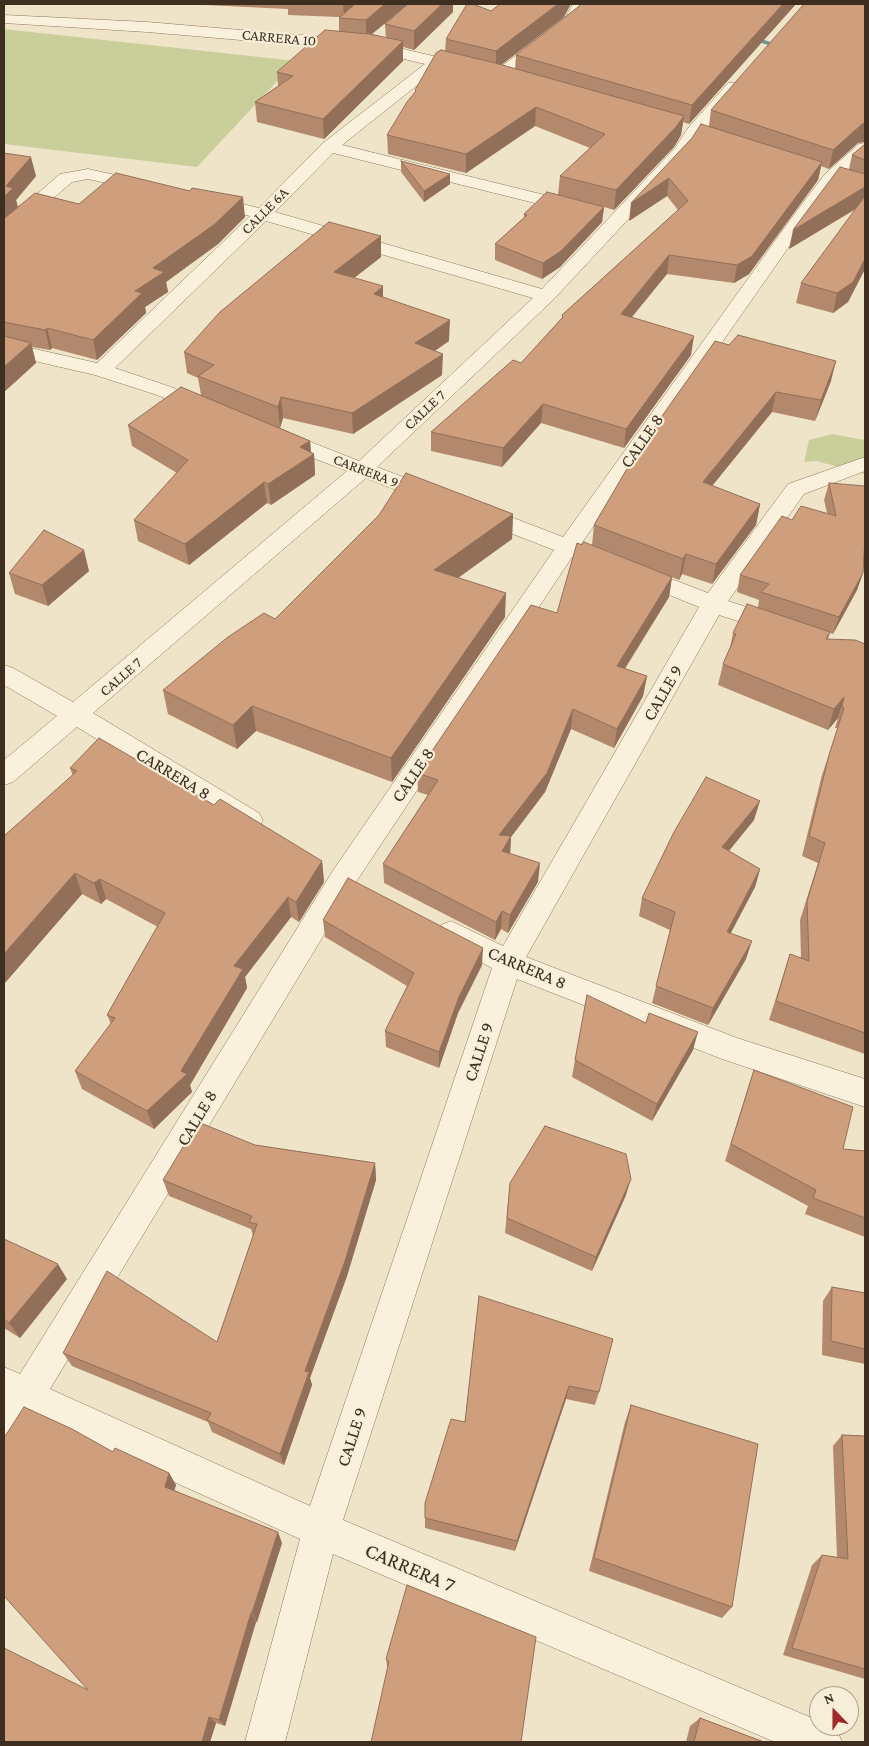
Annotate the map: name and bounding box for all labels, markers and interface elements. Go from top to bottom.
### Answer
street label: CARRERA 10 [241,26,317,50]
street label: CALLE 6A [238,184,292,238]
street label: CALLE 7 [401,386,449,434]
street label: CALLE 8 [616,410,668,472]
street label: CARRERA 9 [331,450,401,492]
street label: CALLE 7 [96,654,146,700]
street label: CALLE 9 [638,661,688,725]
street label: CARRERA 8 [132,743,214,805]
street label: CALLE 8 [387,743,439,807]
street label: CARRERA 8 [485,942,569,994]
street label: CALLE 9 [459,1020,499,1084]
street label: CALLE 8 [172,1086,222,1150]
street label: CALLE 9 [332,1405,372,1469]
street label: CARRERA 7 [361,1538,459,1598]
north arrow [809,1686,859,1736]
text: N [821,1689,836,1707]

